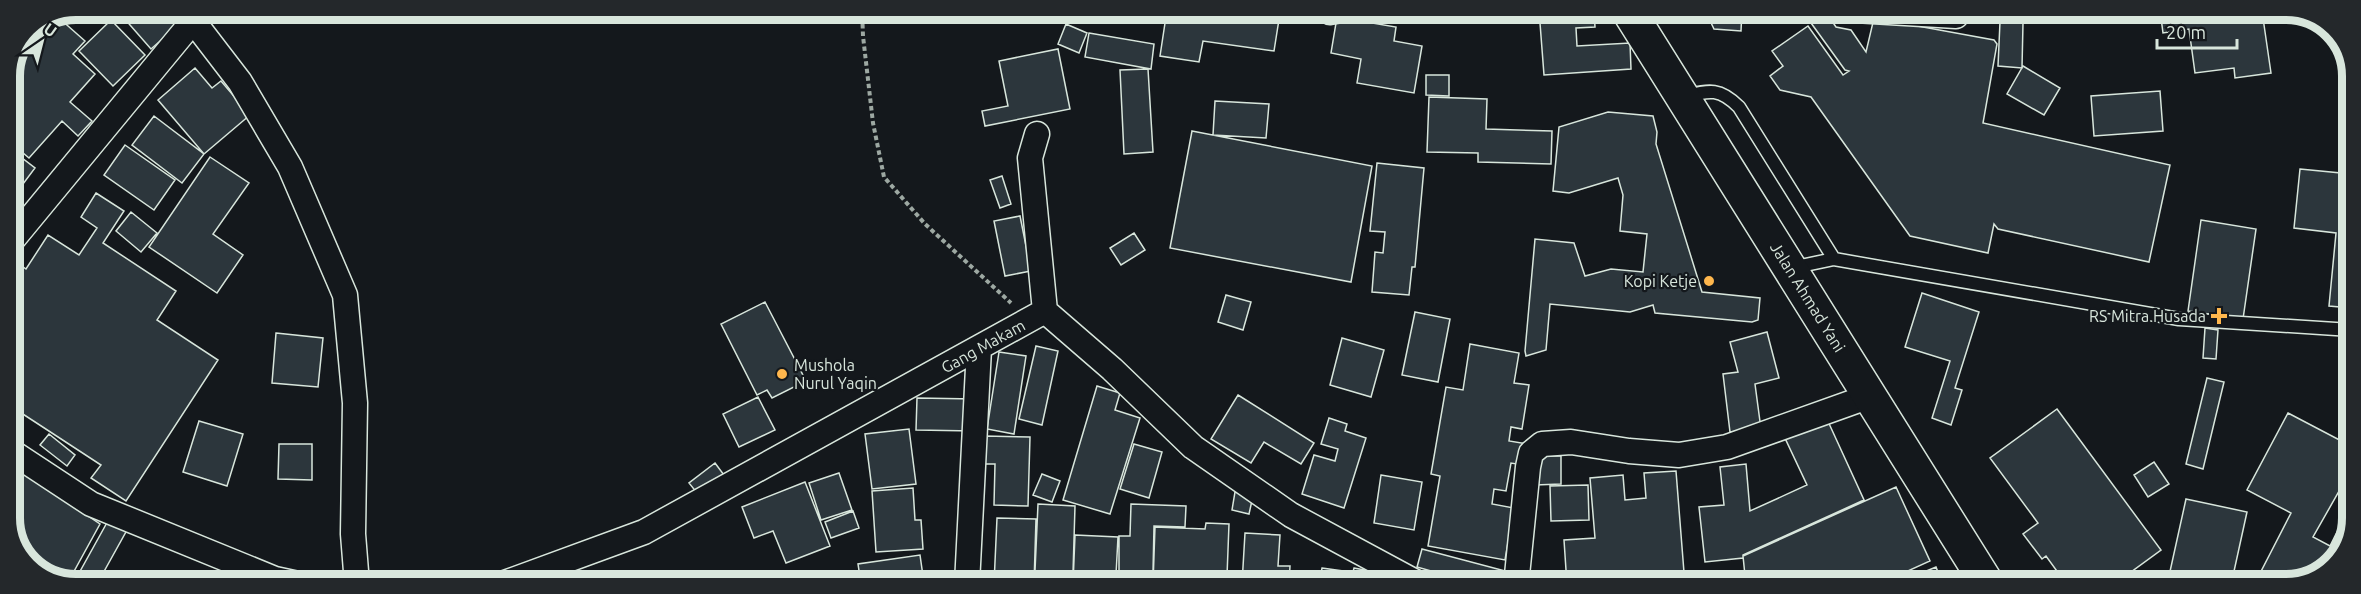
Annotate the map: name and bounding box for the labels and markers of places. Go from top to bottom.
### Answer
place label: Kopi Ketje [1624,272,1697,290]
marker: Kopi Ketje [1702,274,1716,288]
place label: RS Mitra Husada [2089,307,2206,325]
marker: RS Mitra Husada [2210,307,2228,325]
place label: Mushola Nurul Yaqin [794,356,877,392]
marker: Mushola Nurul Yaqin [775,367,789,381]

